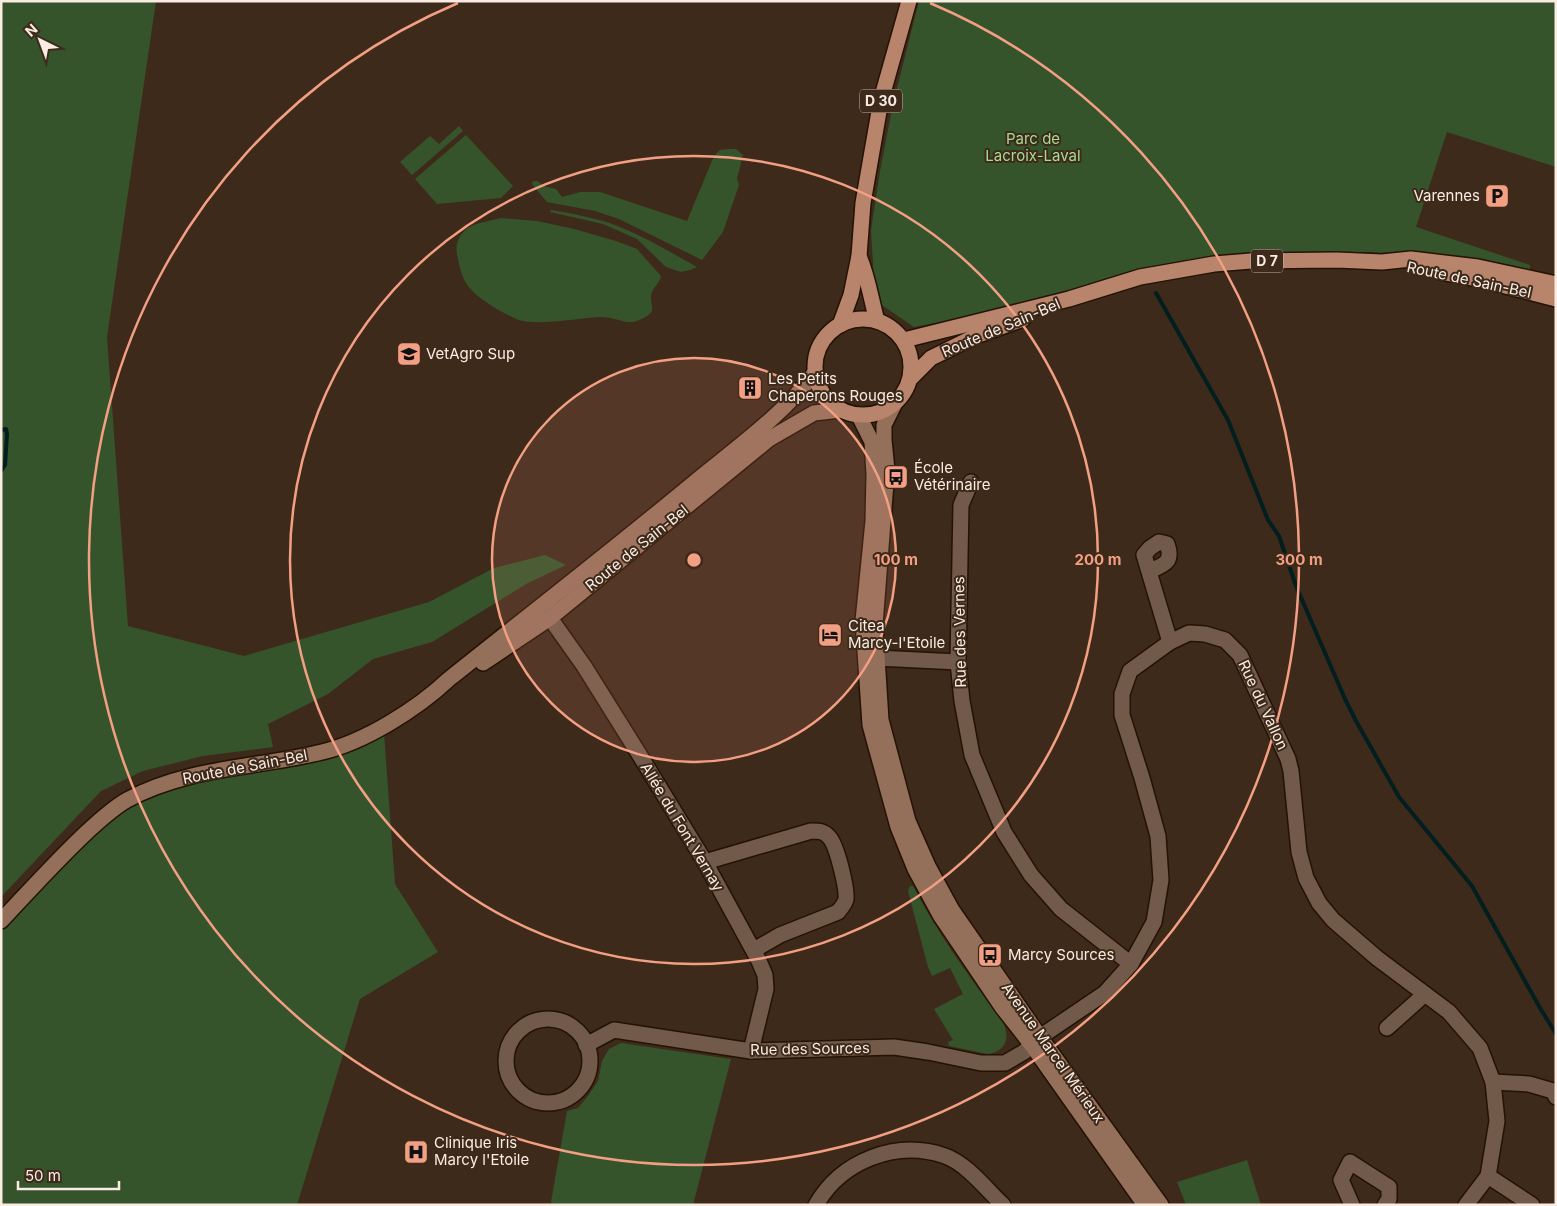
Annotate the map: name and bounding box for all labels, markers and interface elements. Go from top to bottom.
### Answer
north arrow [15,15,65,65]
text: N [21,20,41,40]
road number: D 30 [860,90,902,112]
park label: Parc de Lacroix-Laval [985,129,1081,165]
parking icon: Varennes [1484,183,1510,209]
place label: Varennes [1413,186,1480,205]
road number: D 7 [1251,250,1283,272]
street label: Route de Sain-Bel [1405,257,1533,302]
street label: Route de Sain-Bel [939,294,1063,361]
school or university icon: VetAgro Sup [396,341,422,367]
place label: VetAgro Sup [426,344,515,363]
place label: Les Petits Chaperons Rouges [768,369,903,405]
building icon: Les Petits Chaperons Rouges [737,375,763,401]
place label: École Vétérinaire [914,458,990,494]
bus stop icon: École Vétérinaire [883,464,909,490]
street label: Route de Sain-Bel [581,500,692,595]
text: 100 m [874,550,918,569]
text: 200 m [1075,550,1121,569]
text: 300 m [1275,550,1323,569]
centre of rings [685,551,703,569]
street label: Rue des Vernes [949,576,970,688]
place label: Citea Marcy-l'Etoile [848,616,945,652]
hotel icon: Citea Marcy-l'Etoile [817,622,843,648]
street label: Rue du Vallon [1234,657,1293,753]
street label: Route de Sain-Bel [181,745,309,788]
street label: Allée du Font Vernay [637,759,729,895]
bus stop icon: Marcy Sources [977,942,1003,968]
place label: Marcy Sources [1008,945,1114,964]
street label: Avenue Marcel Mérieux [998,979,1109,1127]
street label: Rue des Sources [750,1038,870,1059]
place label: Clinique Iris Marcy l'Etoile [434,1133,529,1169]
hospital icon: Clinique Iris Marcy l'Etoile [403,1139,429,1165]
scale bar [18,1158,119,1190]
text: 50 m [25,1166,61,1185]

